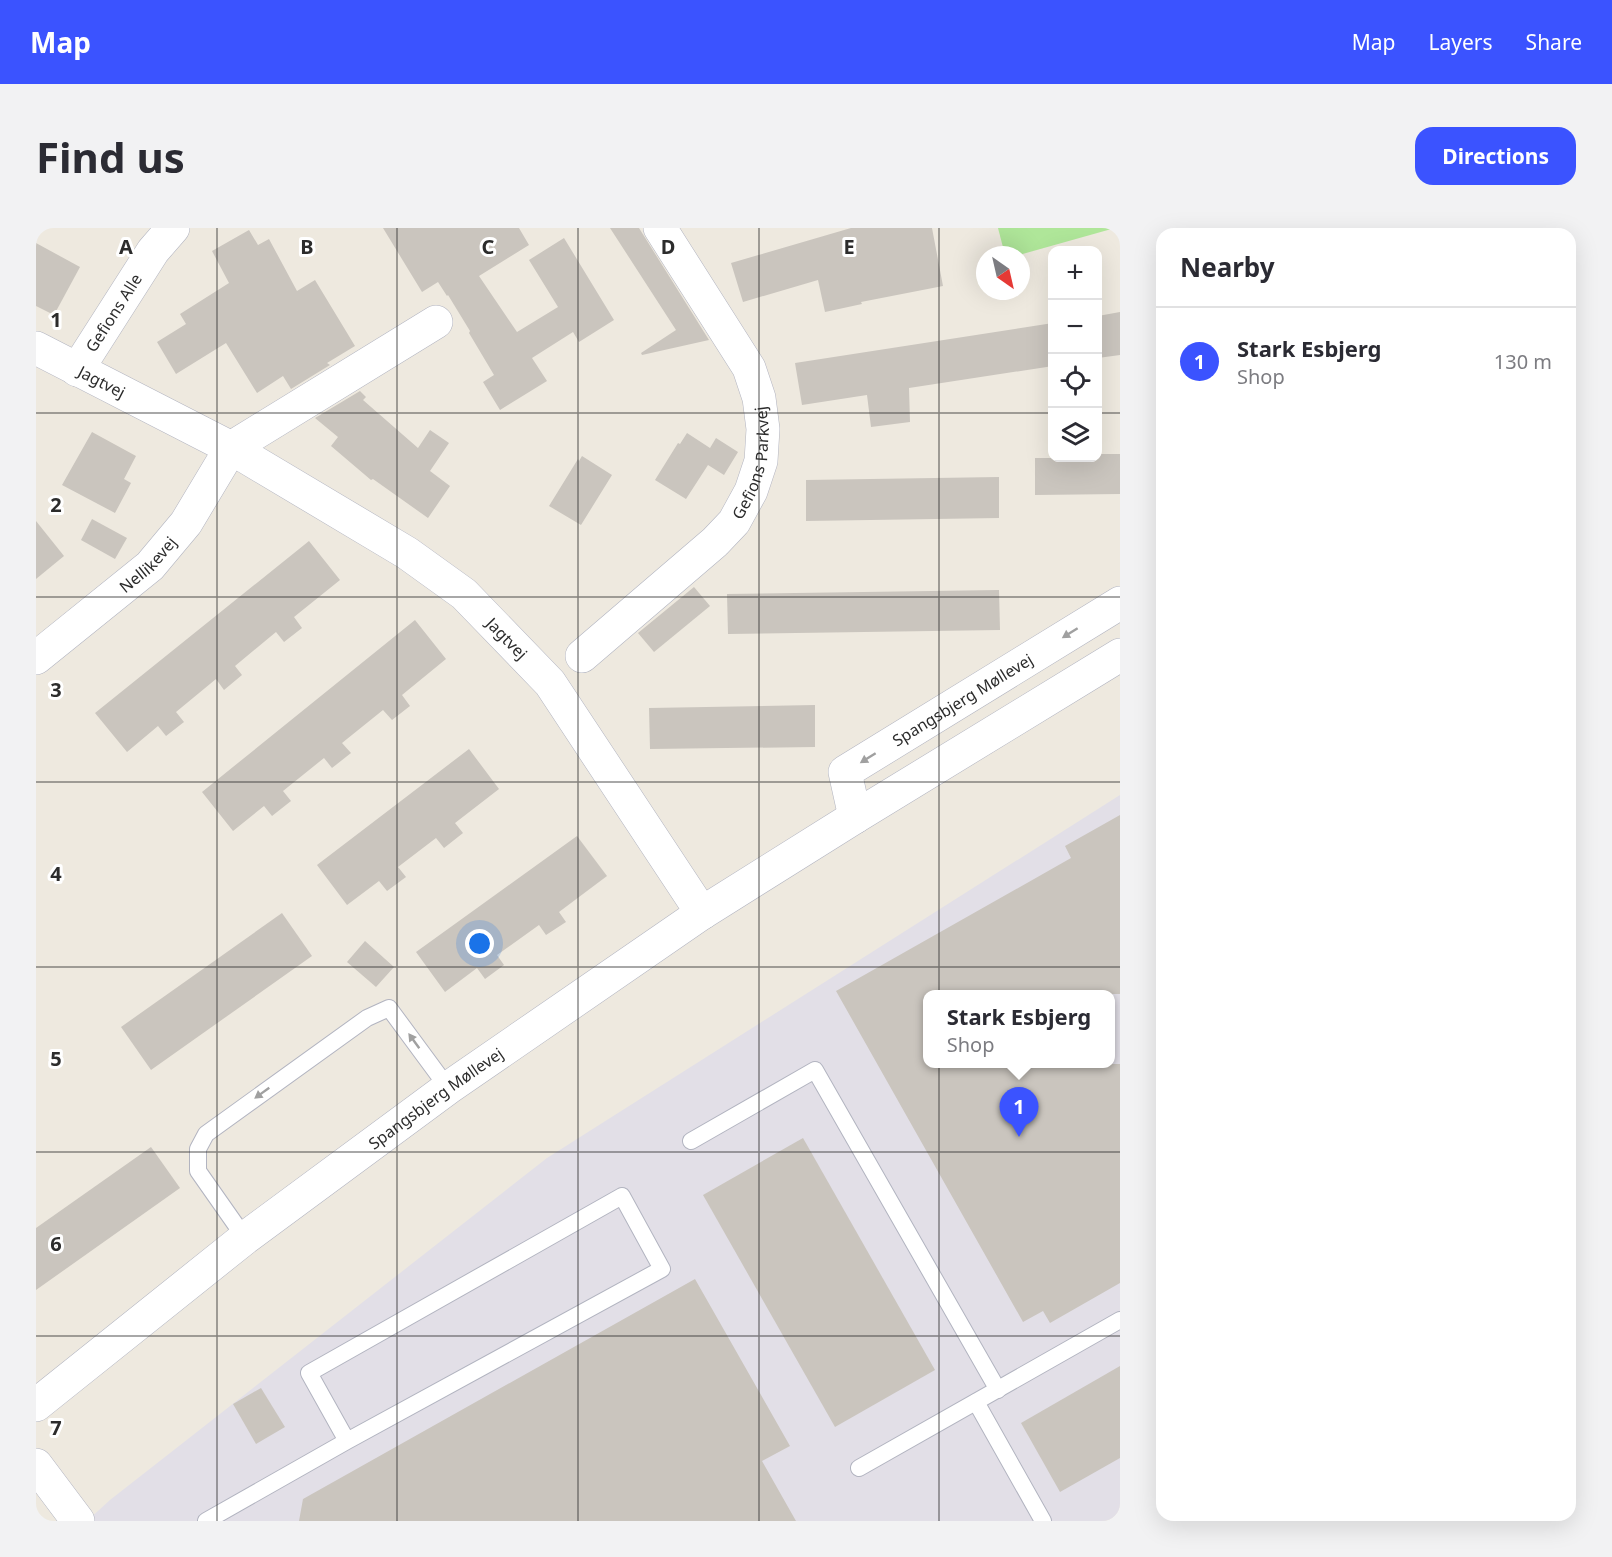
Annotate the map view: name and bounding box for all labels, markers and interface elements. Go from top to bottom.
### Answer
text: Map [30,23,91,61]
text: Map [1352,28,1396,56]
text: Layers [1429,28,1493,56]
text: Share [1526,28,1582,56]
button: Directions [1415,127,1576,185]
text: Find us [36,128,185,185]
text: A [119,233,133,260]
text: B [300,233,314,260]
text: C [482,233,495,260]
text: D [661,233,675,260]
text: E [843,233,855,260]
north arrow [976,246,1030,300]
map controls [1048,246,1102,462]
button: + [1048,246,1102,300]
text: Nearby [1180,249,1275,285]
street label: Gefions Alle [80,269,147,356]
button: − [1048,300,1102,354]
text: 1 [50,306,62,333]
text: Stark Esbjerg [1237,333,1382,363]
text: 1 [1194,348,1205,375]
text: 130 m [1494,348,1552,375]
button: locate [1048,354,1102,408]
street label: Jagtvej [73,360,129,403]
text: Shop [1237,363,1285,390]
street label: Gefions Parkvej [727,405,774,523]
button: layers [1048,408,1102,462]
text: 2 [50,491,62,518]
street label: Nellikevej [115,532,181,598]
street label: Jagtvej [480,611,532,664]
one-way arrow [1062,628,1078,639]
street label: Spangsbjerg Møllevej [888,648,1037,751]
text: 3 [50,676,62,703]
one-way arrow [860,752,876,763]
text: 4 [50,860,62,887]
your location [465,929,494,958]
popup [923,990,1115,1068]
text: Stark Esbjerg [947,1001,1091,1031]
text: Shop [947,1031,994,1058]
one-way arrow [408,1033,420,1048]
street label: Spangsbjerg Møllevej [364,1042,507,1154]
text: 5 [50,1045,62,1072]
one-way arrow [255,1087,271,1099]
pin: 1 [1000,1088,1038,1137]
text: 6 [50,1230,62,1257]
text: 7 [50,1414,62,1441]

